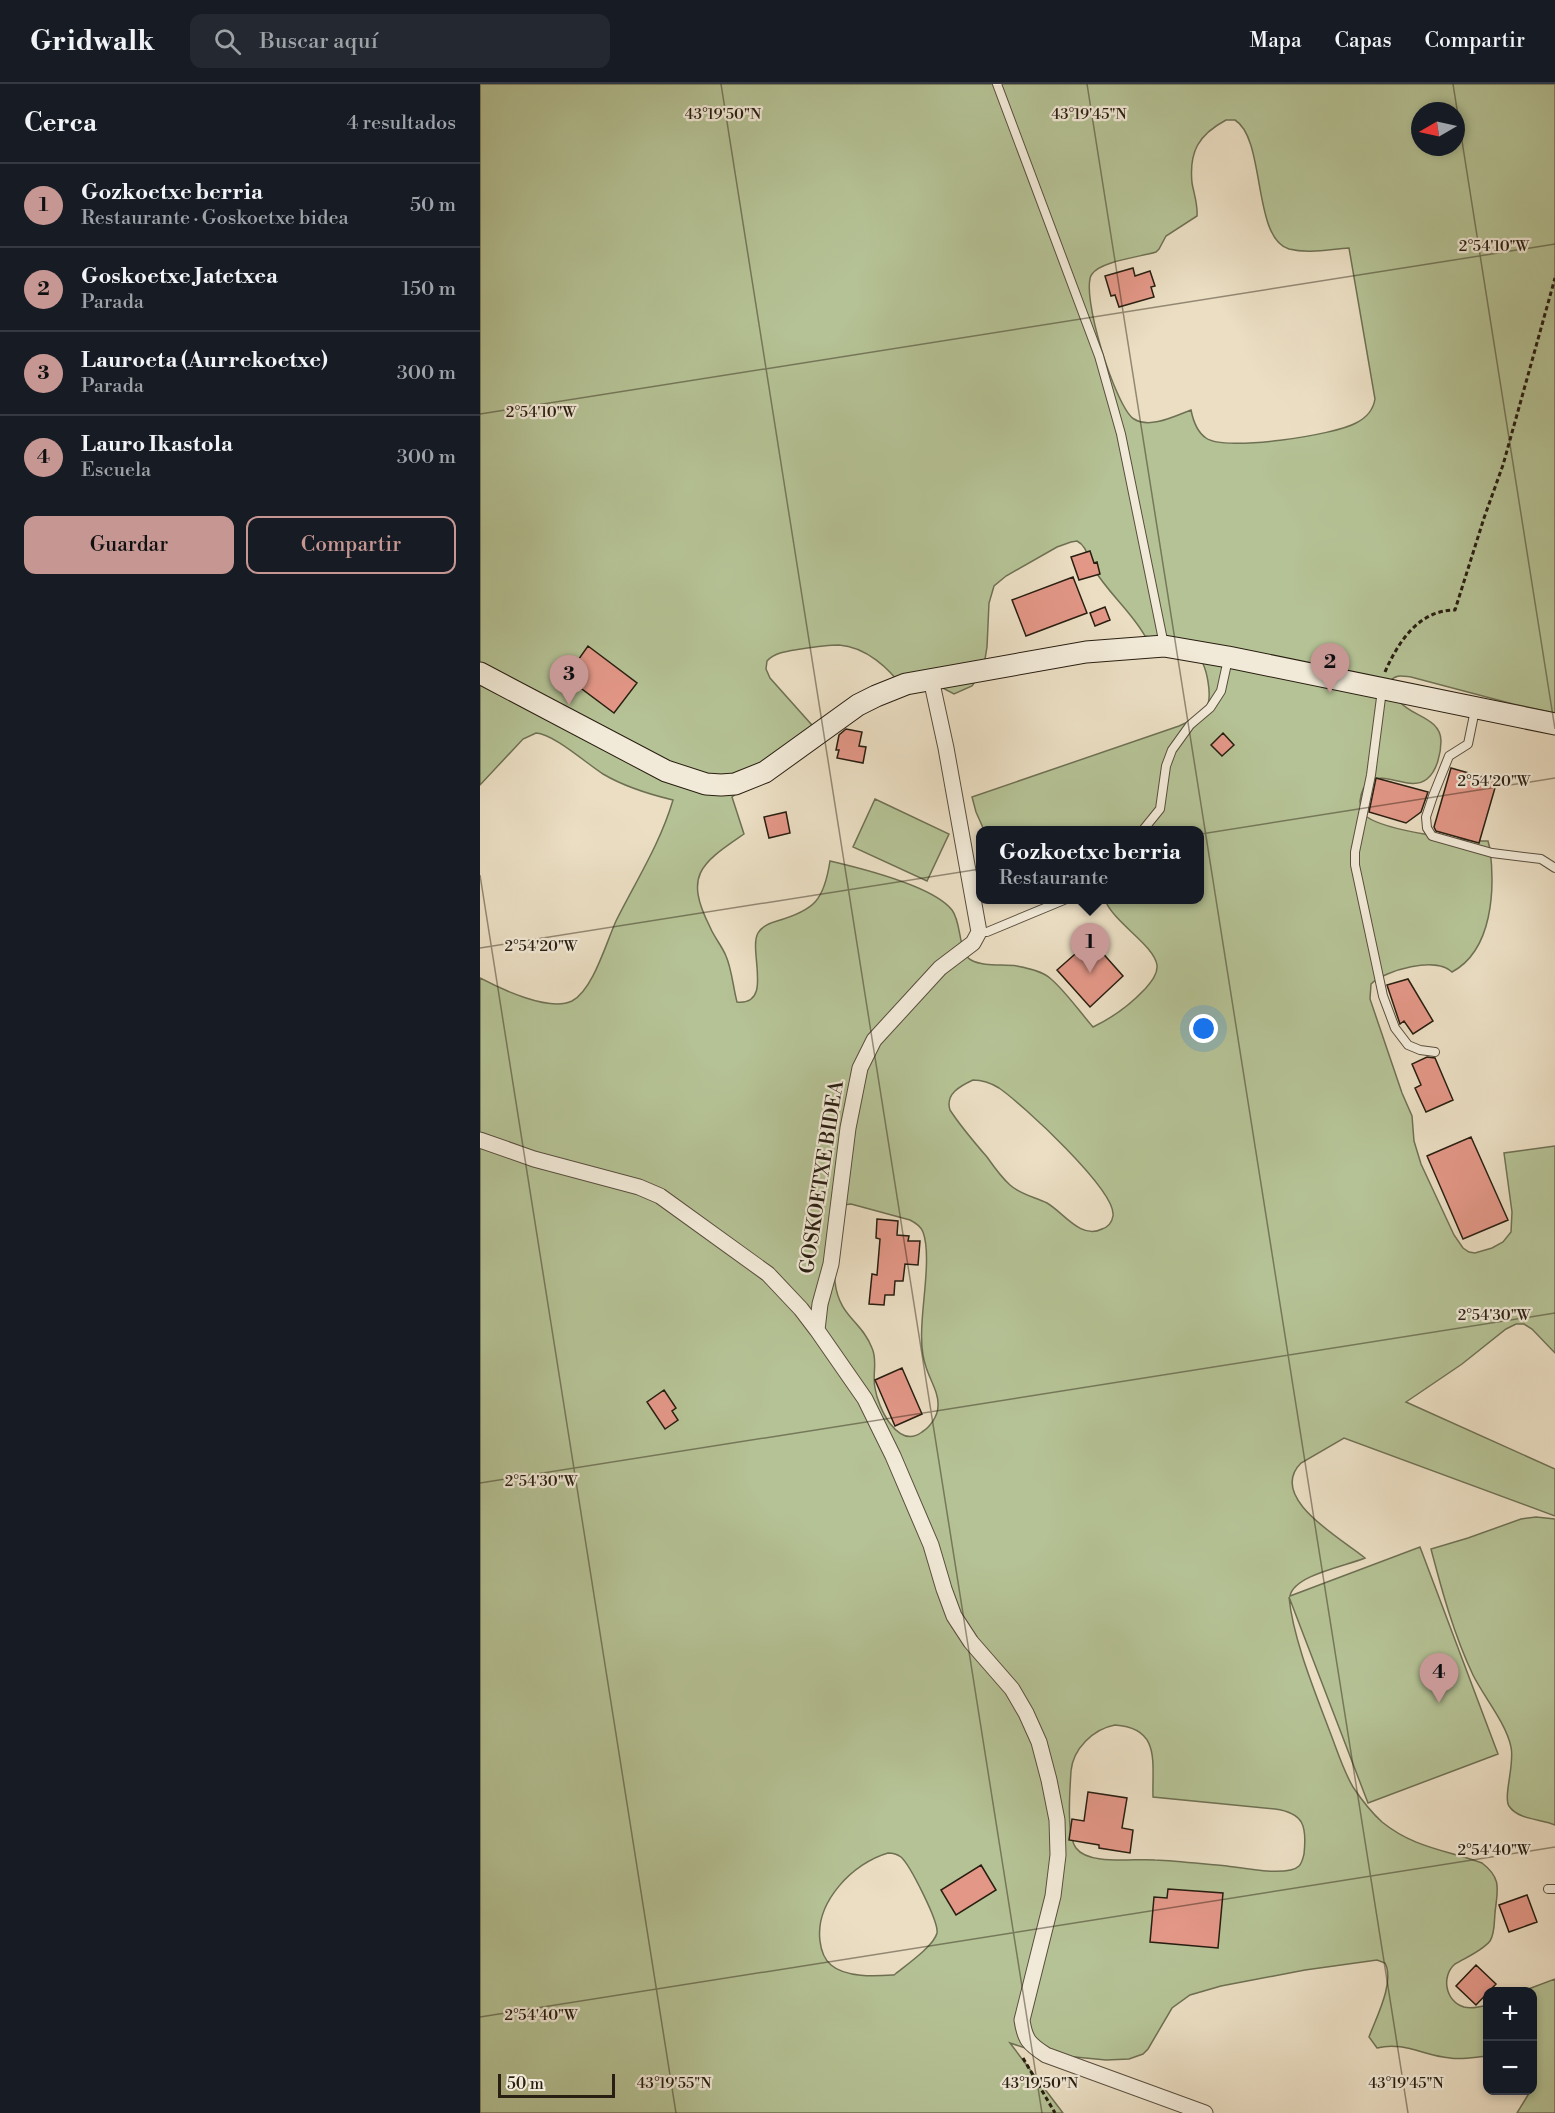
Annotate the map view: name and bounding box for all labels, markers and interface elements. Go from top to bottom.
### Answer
search box [190,14,610,68]
text: Gridwalk [30,24,154,59]
icon: search [211,25,244,58]
text: Buscar aquí [259,28,378,55]
text: Mapa [1250,28,1302,54]
text: Capas [1335,28,1392,54]
text: Compartir [1425,28,1525,54]
north arrow [1411,102,1465,156]
text: 43°19'50"N [685,105,761,124]
text: 43°19'45"N [1051,105,1127,124]
text: Cerca [24,107,97,139]
text: 4 resultados [346,111,456,136]
text: Gozkoetxe berria [81,179,263,206]
text: 1 [39,193,48,218]
text: 50 m [410,193,456,218]
text: Restaurante · Goskoetxe bidea [81,206,349,231]
text: 2°54'10"W [1459,237,1530,256]
text: Goskoetxe Jatetxea [81,263,278,290]
text: 2 [37,277,50,302]
text: 150 m [401,277,456,302]
text: Parada [81,290,144,315]
text: Lauroeta (Aurrekoetxe) [81,347,328,374]
text: 3 [37,361,50,386]
text: 300 m [397,361,456,386]
text: Parada [81,374,144,399]
text: 2°54'10"W [506,403,577,422]
text: Lauro Ikastola [81,431,233,458]
text: 4 [37,445,50,470]
text: 300 m [397,445,456,470]
text: Escuela [81,458,151,483]
button: Guardar [24,516,234,574]
button: Compartir [246,516,456,574]
pin: 2 [1310,644,1350,693]
pin: 3 [550,656,589,705]
text: 2°54'20"W [1458,772,1531,791]
popup [976,826,1204,904]
text: Gozkoetxe berria [999,839,1181,866]
text: Restaurante [999,866,1108,891]
pin: 1 [1070,924,1110,973]
text: 2°54'20"W [505,937,578,956]
your location [1189,1014,1218,1043]
street label: GOSKOETXE BIDEA [795,1078,850,1276]
text: 2°54'30"W [1458,1306,1531,1325]
text: 2°54'30"W [505,1472,578,1491]
pin: 4 [1420,1654,1458,1703]
text: 2°54'40"W [1457,1841,1531,1860]
map controls [1483,1987,1537,2095]
button: + [1483,1987,1537,2041]
text: 2°54'40"W [504,2006,578,2025]
button: − [1483,2041,1537,2095]
scale bar [498,2071,615,2098]
text: 50 m [507,2074,544,2094]
text: 43°19'55"N [637,2074,711,2093]
text: 43°19'50"N [1002,2074,1078,2093]
text: 43°19'45"N [1368,2074,1444,2093]

